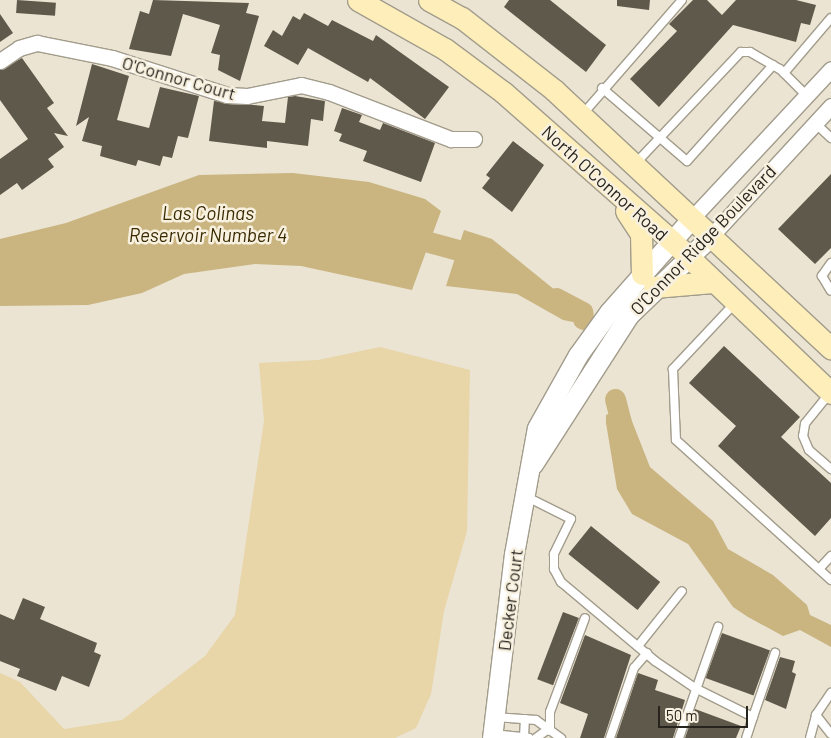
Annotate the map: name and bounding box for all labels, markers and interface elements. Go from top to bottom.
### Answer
street label: O'Connor Court [120,51,238,105]
street label: North O'Connor Road [538,121,672,245]
street label: O'Connor Ridge Boulevard [626,161,780,319]
water label: Las Colinas Reservoir Number 4 [129,202,287,246]
street label: Decker Court [493,548,527,652]
scale bar [661,696,751,728]
text: 50 m [666,706,698,724]

